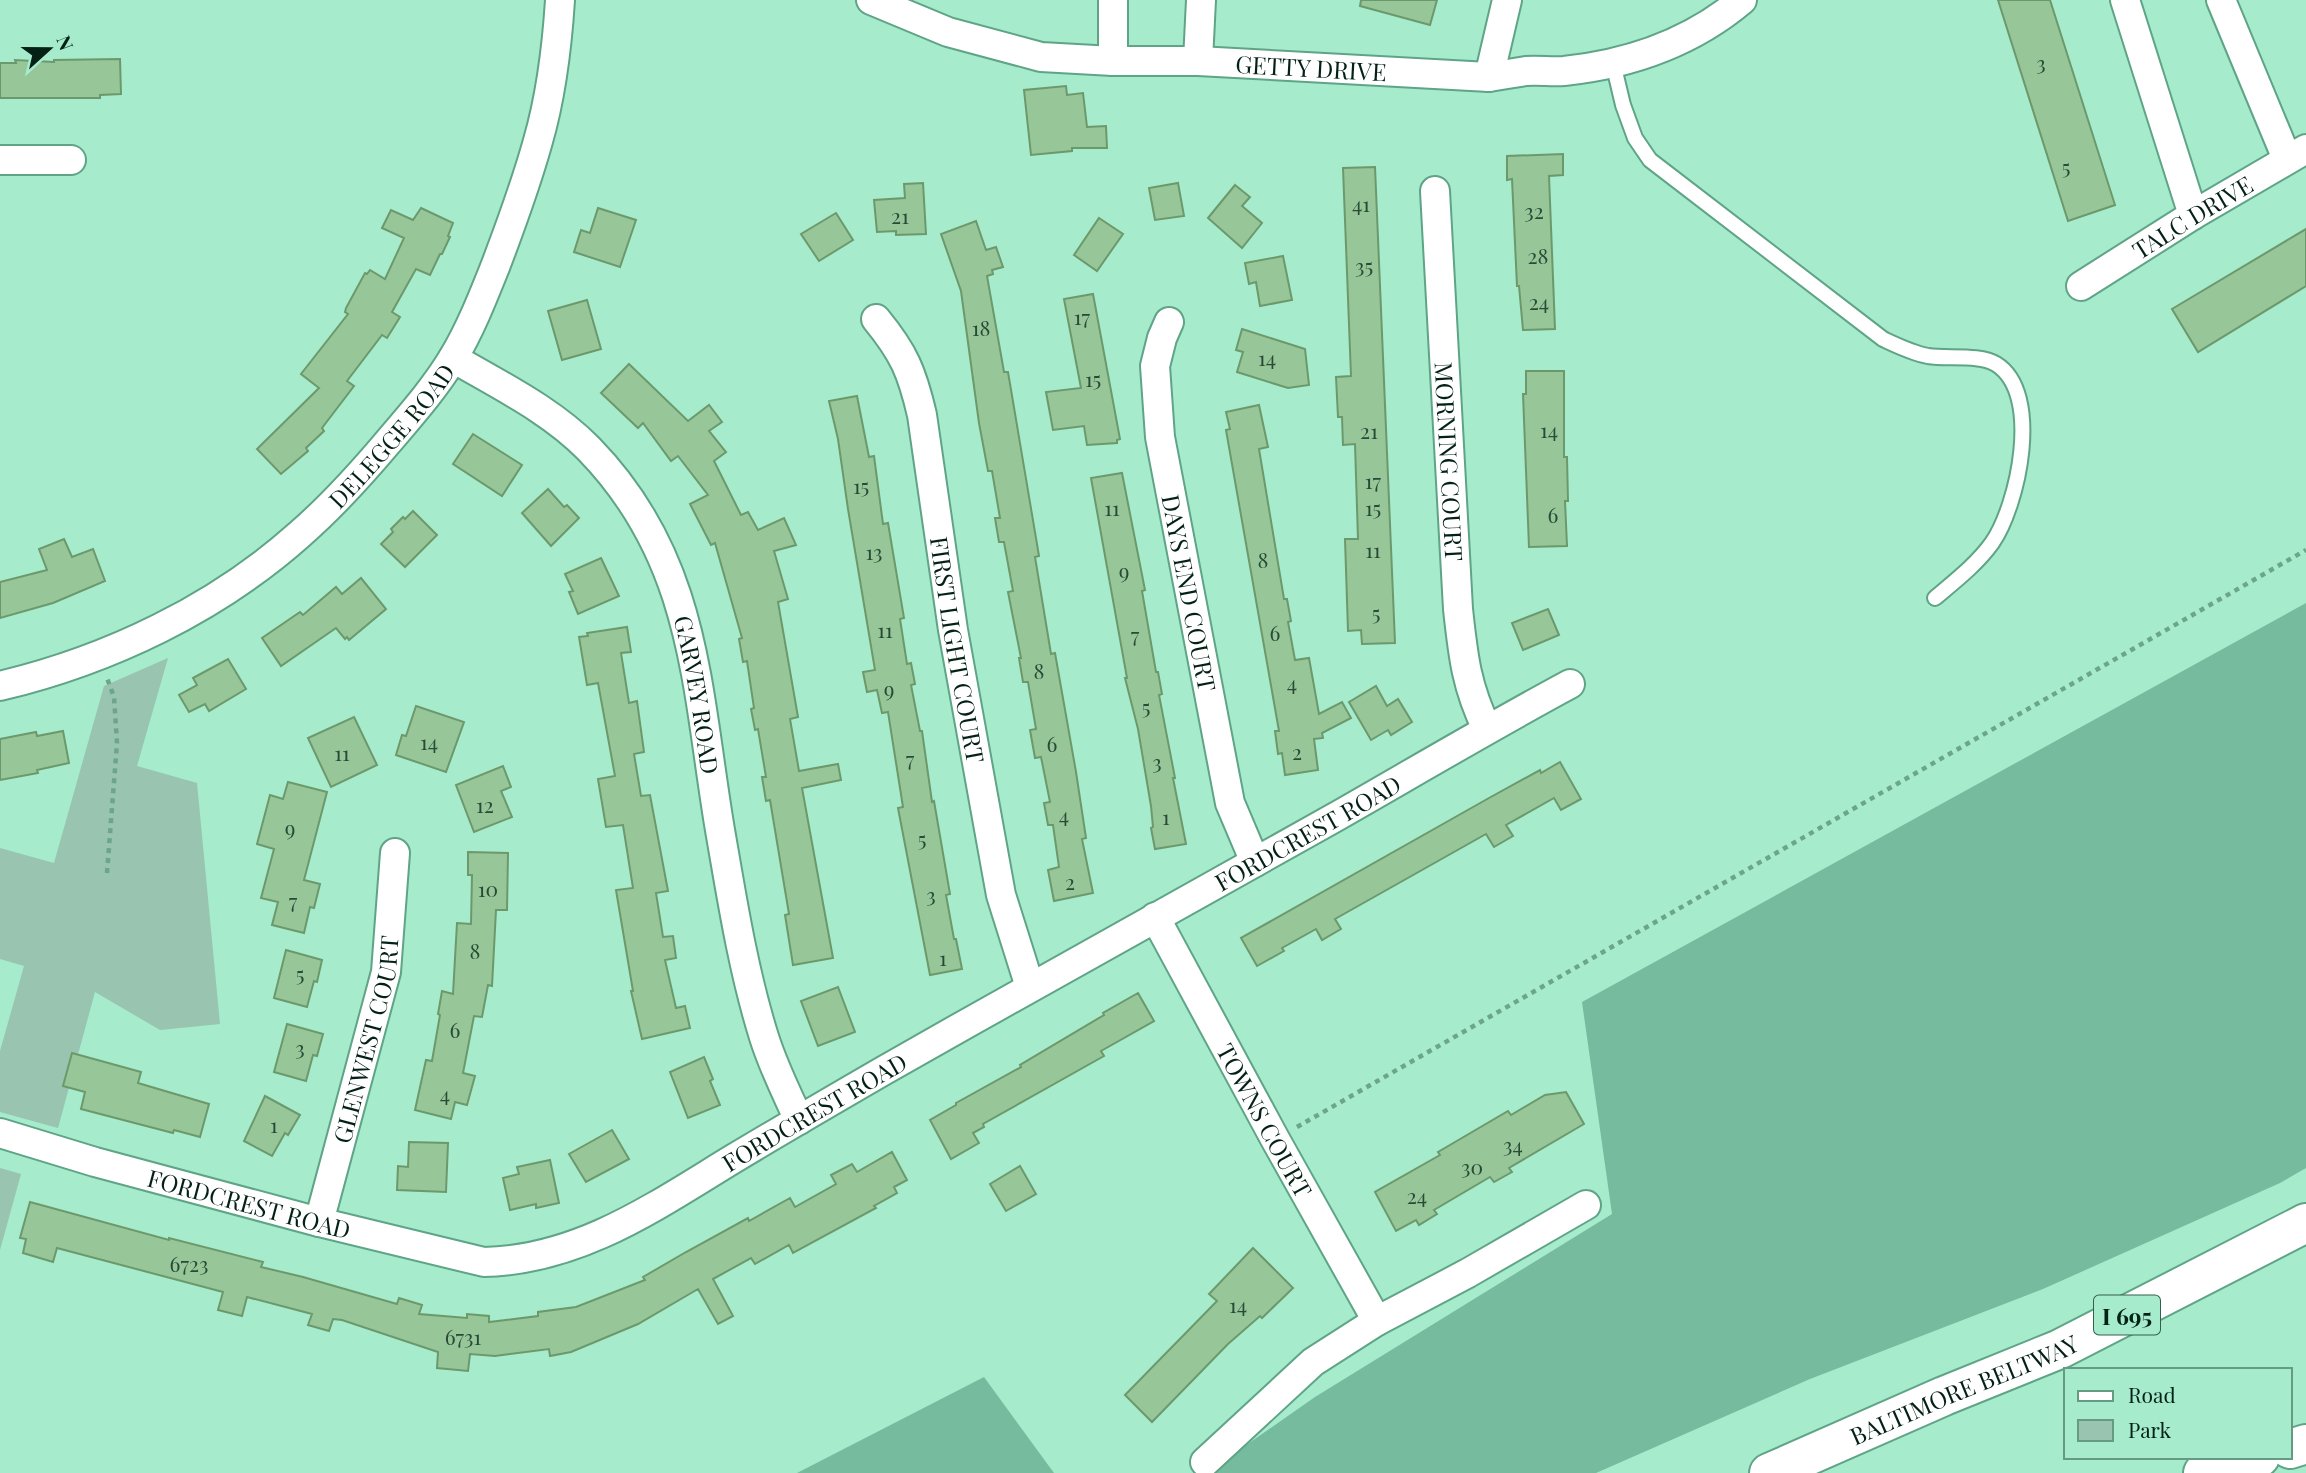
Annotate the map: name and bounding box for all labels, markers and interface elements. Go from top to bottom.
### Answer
north arrow [14,14,84,84]
text: N [51,31,80,54]
street label: GETTY DRIVE [1235,47,1387,87]
house number: 3 [2036,48,2046,76]
house number: 5 [2062,152,2070,180]
street label: TALC DRIVE [2126,168,2258,266]
house number: 41 [1352,189,1370,217]
house number: 32 [1524,196,1544,224]
house number: 21 [891,201,909,229]
house number: 28 [1528,241,1548,269]
house number: 35 [1355,251,1373,279]
house number: 24 [1529,287,1549,315]
house number: 17 [1074,302,1091,330]
house number: 18 [972,313,990,341]
house number: 14 [1258,343,1276,371]
street label: DELEGGE ROAD [321,357,461,515]
street label: MORNING COURT [1428,361,1471,562]
house number: 15 [1085,364,1101,392]
house number: 14 [1540,415,1558,443]
house number: 21 [1360,416,1378,444]
house number: 17 [1365,466,1382,494]
house number: 15 [853,471,869,499]
street label: DAYS END COURT [1155,492,1224,694]
house number: 11 [1104,493,1120,521]
house number: 15 [1365,493,1381,521]
house number: 6 [1548,500,1559,528]
street label: FIRST LIGHT COURT [924,534,993,765]
house number: 11 [1365,535,1381,563]
house number: 13 [866,537,882,565]
house number: 8 [1258,545,1268,573]
house number: 9 [1119,556,1129,584]
house number: 5 [1372,598,1380,626]
street label: GARVEY ROAD [667,612,727,776]
house number: 11 [877,615,893,643]
house number: 6 [1270,618,1281,646]
house number: 7 [1131,620,1140,648]
house number: 8 [1034,656,1044,684]
house number: 4 [1287,668,1297,696]
house number: 9 [884,674,894,702]
house number: 5 [1142,692,1150,720]
house number: 14 [420,727,438,755]
house number: 6 [1047,729,1058,757]
house number: 2 [1292,737,1302,765]
house number: 11 [334,738,350,766]
house number: 7 [906,744,915,772]
house number: 3 [1152,747,1162,775]
street label: FORDCREST ROAD [1209,767,1406,898]
house number: 12 [476,790,494,818]
house number: 4 [1059,800,1069,828]
house number: 1 [1162,802,1170,830]
house number: 9 [285,813,295,841]
house number: 5 [918,824,926,852]
house number: 2 [1065,867,1075,895]
house number: 10 [478,874,498,902]
house number: 3 [926,880,936,908]
house number: 7 [289,886,298,914]
street label: GLENWEST COURT [325,934,405,1146]
house number: 8 [470,936,480,964]
house number: 1 [939,943,947,971]
house number: 5 [296,959,304,987]
house number: 6 [450,1015,461,1043]
house number: 3 [295,1033,305,1061]
street label: TOWNS COURT [1210,1037,1320,1203]
street label: FORDCREST ROAD [716,1045,912,1178]
house number: 4 [440,1079,450,1107]
house number: 1 [270,1110,278,1138]
house number: 34 [1503,1130,1523,1158]
house number: 30 [1461,1152,1483,1180]
street label: FORDCREST ROAD [144,1161,354,1245]
house number: 24 [1407,1181,1427,1209]
house number: 6723 [170,1249,208,1277]
house number: 14 [1229,1290,1247,1318]
road number: I 695 [2094,1296,2160,1334]
house number: 6731 [445,1322,482,1350]
street label: BALTIMORE BELTWAY [1845,1326,2084,1452]
legend [2064,1368,2292,1459]
text: Road [2128,1380,2176,1408]
text: Park [2128,1415,2172,1443]

